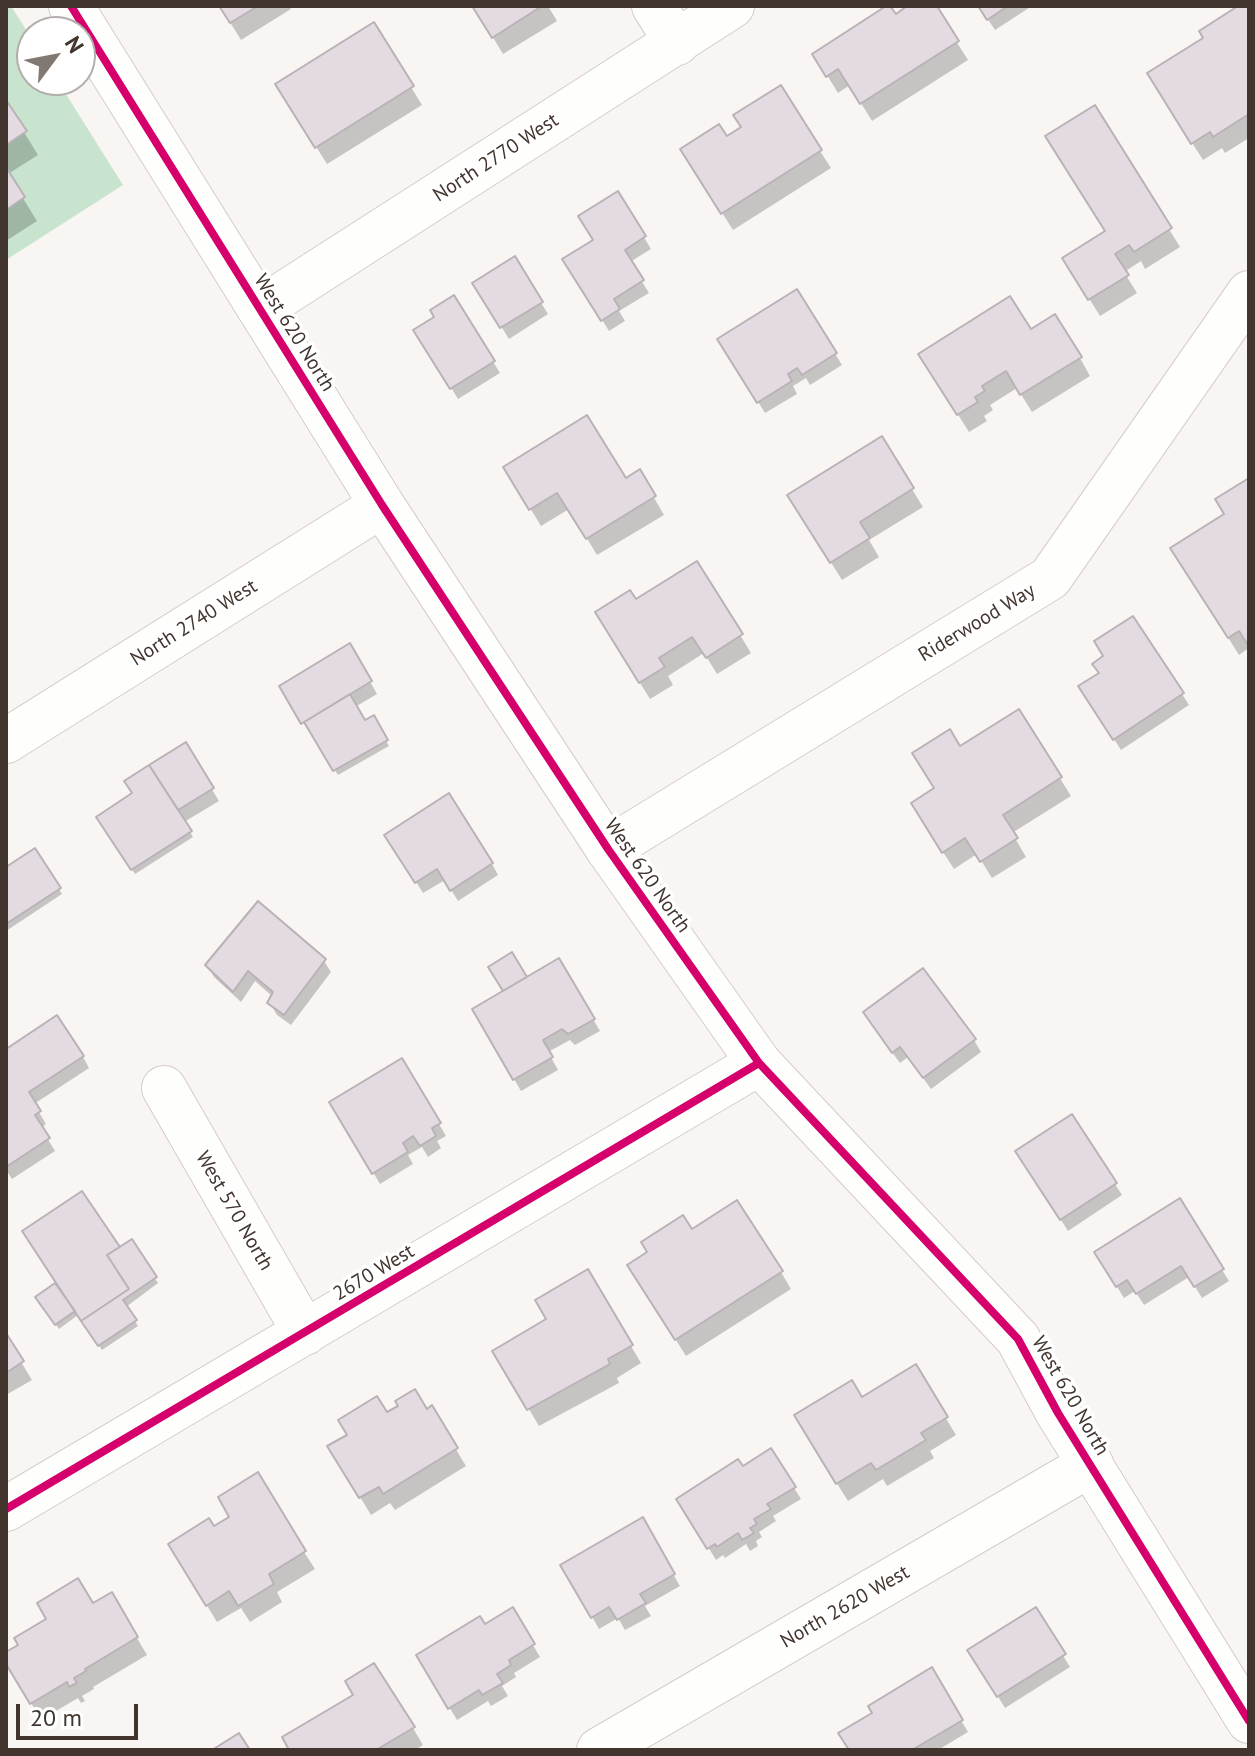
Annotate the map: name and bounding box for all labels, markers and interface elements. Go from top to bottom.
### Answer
north arrow [16,16,96,96]
text: N [59,31,90,58]
street label: North 2770 West [429,109,563,207]
street label: West 620 North [248,270,340,396]
street label: North 2740 West [126,574,262,672]
street label: Riderwood Way [914,579,1040,667]
street label: West 620 North [599,814,695,938]
street label: West 570 North [190,1147,278,1275]
street label: 2670 West [329,1240,419,1306]
street label: West 620 North [1026,1332,1114,1460]
street label: North 2620 West [776,1560,914,1654]
scale bar [20,1688,142,1738]
text: 20 m [30,1702,82,1733]

